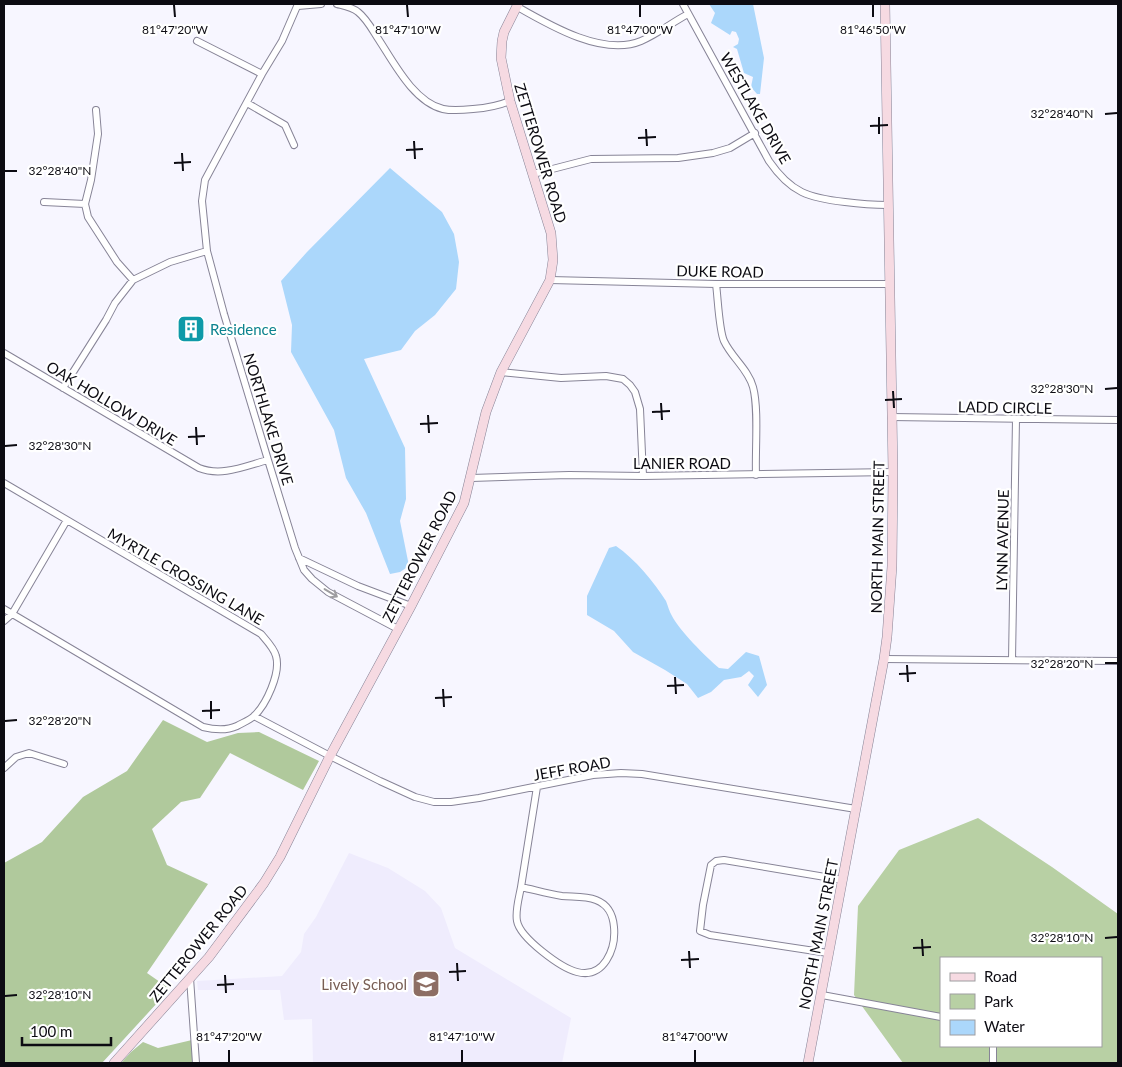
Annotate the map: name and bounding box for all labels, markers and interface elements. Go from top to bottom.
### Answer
text: 81°47'20"W [142,22,209,37]
text: 81°47'10"W [375,22,442,37]
text: 81°47'00"W [607,22,674,37]
text: 81°46'50"W [840,22,907,37]
street label: WESTLAKE DRIVE [717,49,795,167]
street label: ZETTEROWER ROAD [511,81,571,225]
text: 32°28'40"N [1031,106,1093,121]
text: 32°28'40"N [29,163,91,178]
street label: DUKE ROAD [676,261,764,281]
building icon: Residence [176,314,206,344]
place label: Residence [210,320,277,338]
street label: NORTHLAKE DRIVE [240,351,298,487]
street label: OAK HOLLOW DRIVE [44,357,180,449]
text: 32°28'30"N [1031,381,1093,396]
street label: LADD CIRCLE [958,397,1052,417]
text: 32°28'30"N [29,438,91,453]
street label: LANIER ROAD [633,454,731,472]
street label: NORTH MAIN STREET [867,460,887,614]
street label: ZETTEROWER ROAD [378,487,460,625]
street label: LYNN AVENUE [992,489,1012,591]
street label: MYRTLE CROSSING LANE [105,524,267,628]
one-way arrow [324,588,339,598]
text: 32°28'20"N [1031,656,1093,671]
text: 32°28'20"N [29,713,91,728]
street label: JEFF ROAD [532,752,612,784]
street label: NORTH MAIN STREET [795,857,841,1011]
street label: ZETTEROWER ROAD [145,881,251,1005]
text: 32°28'10"N [1031,930,1093,945]
legend [940,957,1102,1047]
text: Road [984,967,1017,985]
school or university icon: Lively School [411,969,441,999]
place label: Lively School [321,975,407,993]
text: 32°28'10"N [29,987,91,1002]
text: Park [984,992,1014,1010]
scale bar [22,1014,111,1046]
text: Water [984,1017,1025,1035]
text: 100 m [30,1022,72,1040]
text: 81°47'20"W [196,1029,263,1044]
text: 81°47'10"W [429,1029,496,1044]
text: 81°47'00"W [662,1029,729,1044]

